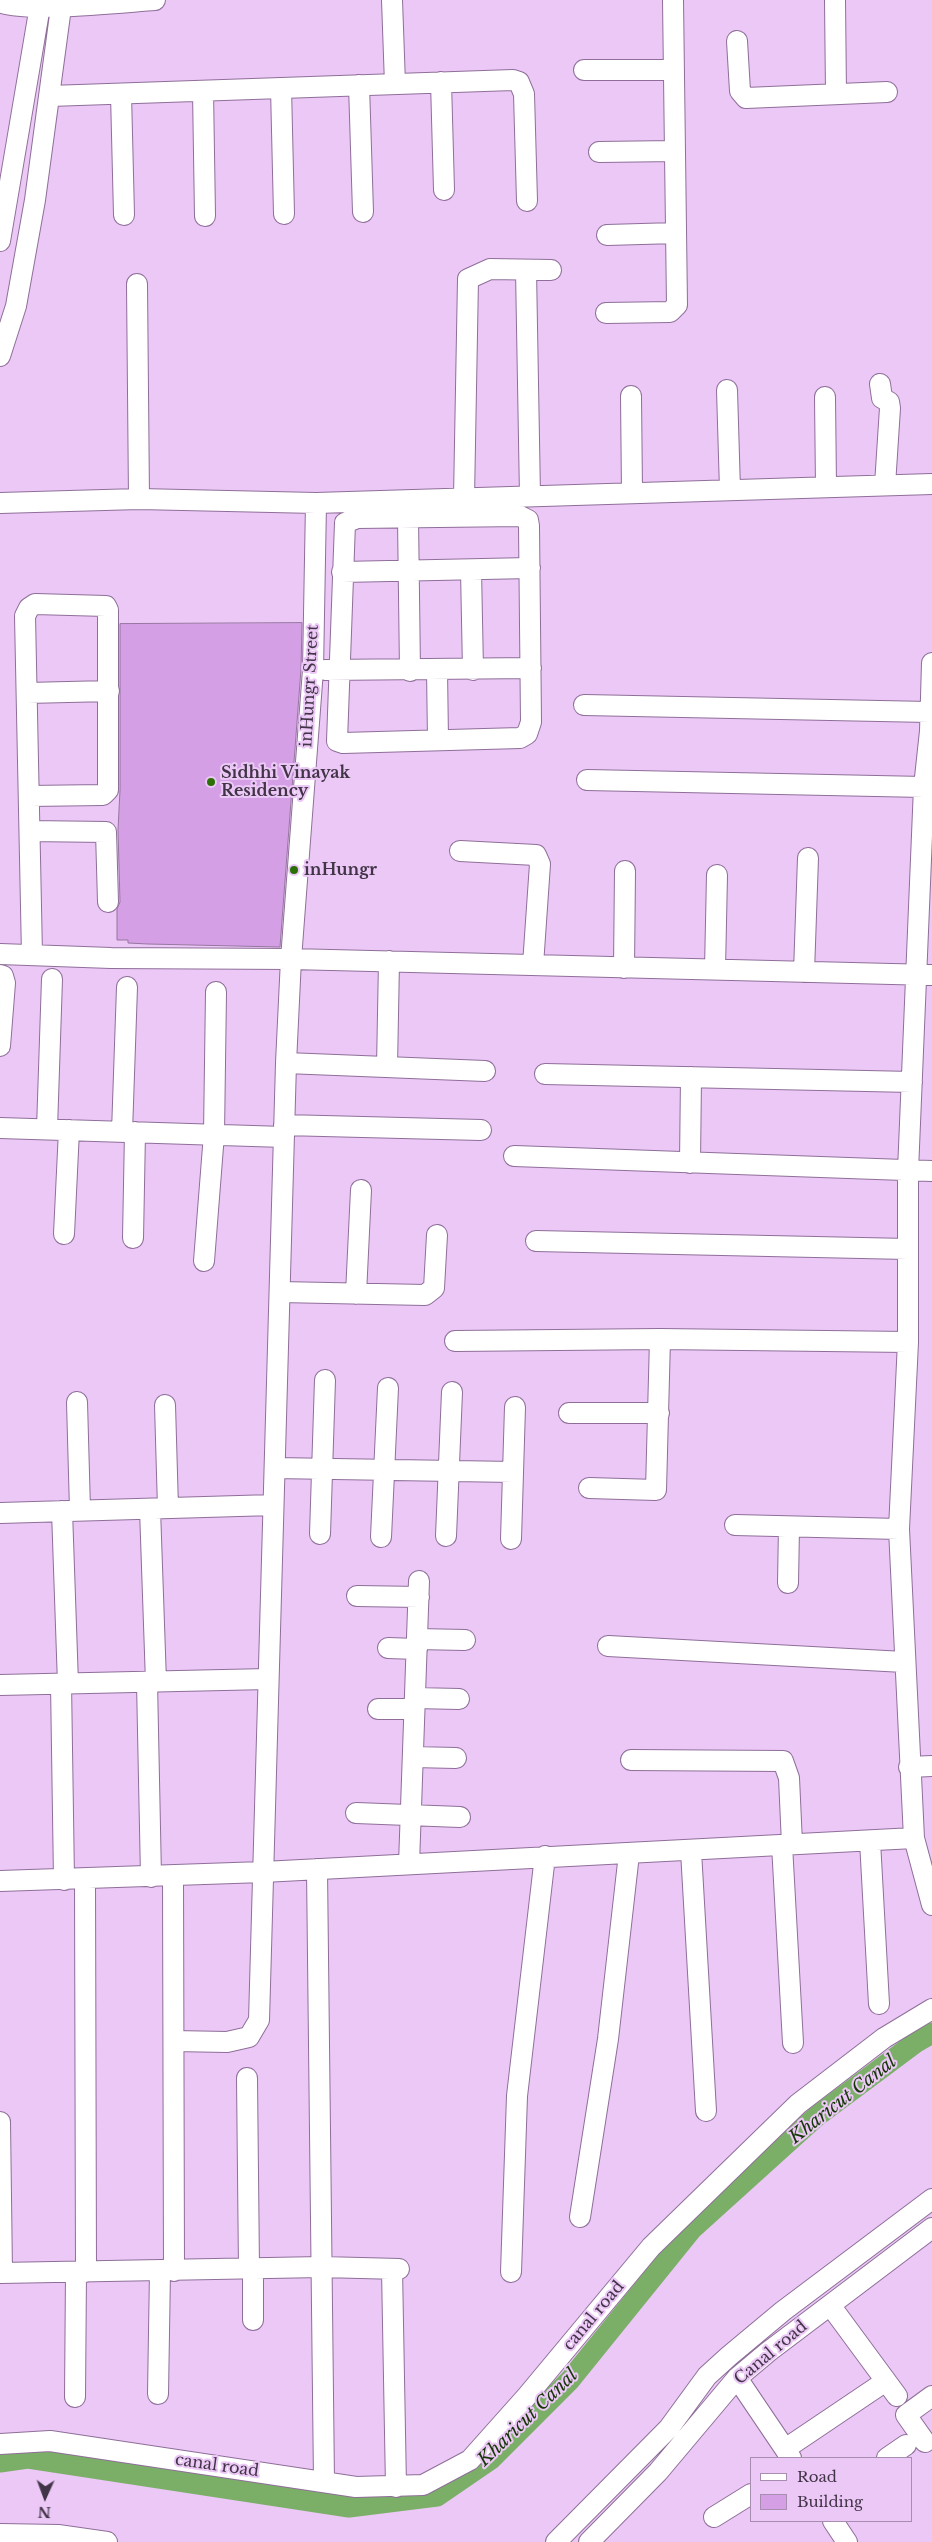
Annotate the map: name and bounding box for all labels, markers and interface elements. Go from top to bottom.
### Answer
street label: inHungr Street [297,624,323,748]
place label: Sidhhi Vinayak Residency [221,763,350,801]
marker: Sidhhi Vinayak Residency [205,776,217,788]
place label: inHungr [304,860,377,880]
marker: inHungr [288,864,300,876]
water label: Kharicut Canal [785,2051,901,2149]
street label: canal road [559,2277,629,2355]
street label: Canal road [731,2317,811,2389]
water label: Kharicut Canal [474,2365,582,2471]
street label: canal road [174,2451,260,2481]
legend [750,2457,912,2522]
text: Road [797,2467,837,2486]
north arrow [20,2472,70,2522]
text: Building [797,2492,863,2511]
text: N [38,2503,51,2521]

